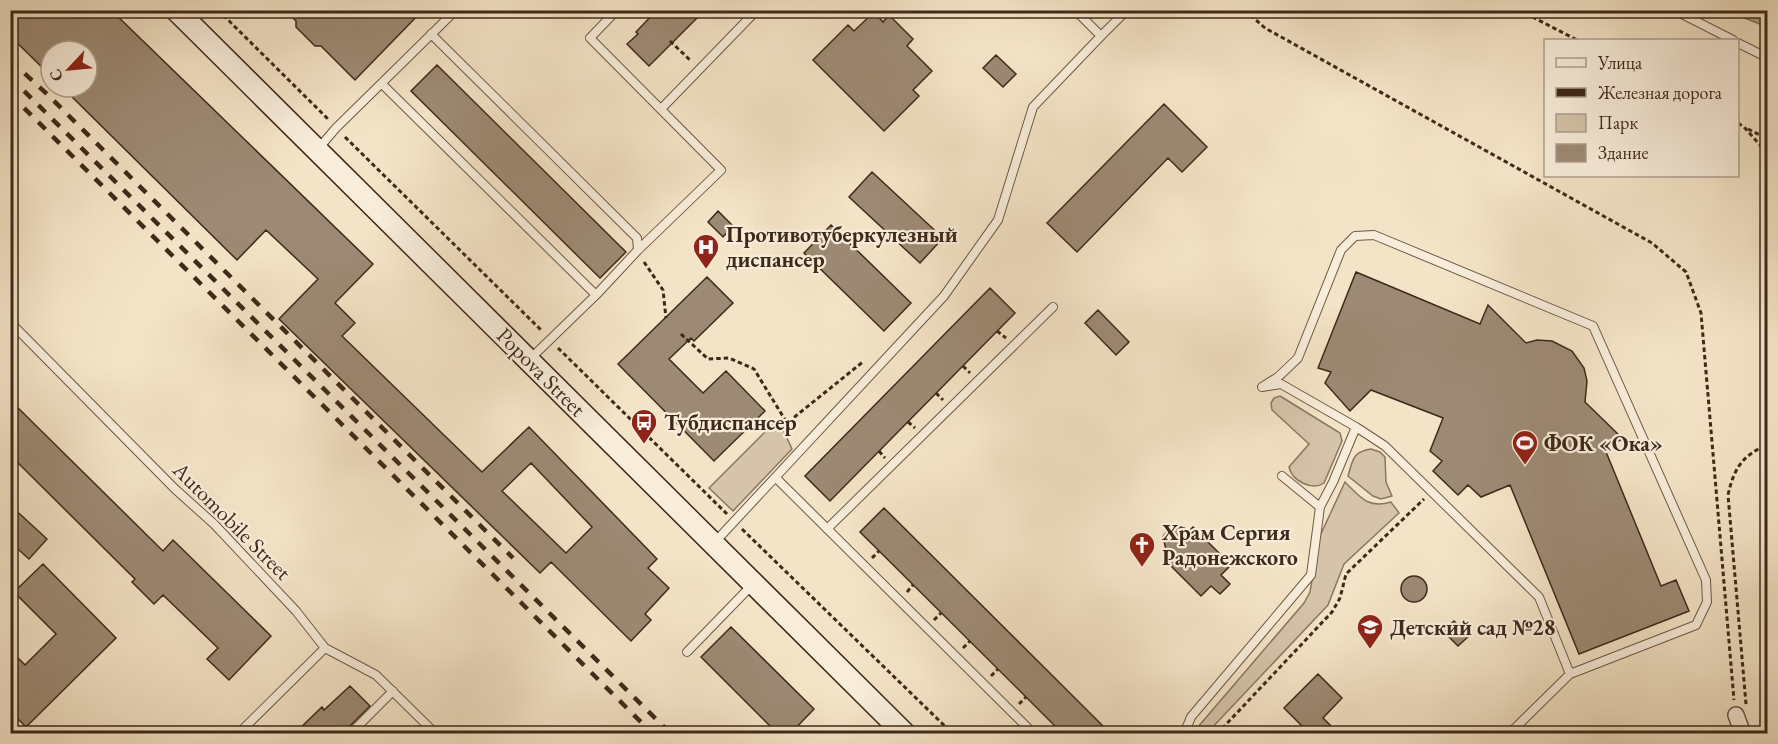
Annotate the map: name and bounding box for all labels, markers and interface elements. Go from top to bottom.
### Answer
north arrow [39,39,99,99]
legend [1544,39,1739,177]
text: Улица [1597,51,1643,74]
text: С [44,66,68,85]
text: Железная дорога [1597,81,1723,104]
text: Парк [1598,111,1638,134]
text: Здание [1598,141,1648,164]
place label: Противотуберкулезный диспансер [726,220,958,274]
hospital icon: Противотуберкулезный диспансер [691,232,721,270]
street label: Popova Street [490,321,592,423]
bus stop icon: Тубдиспансер [629,407,659,445]
place label: Тубдиспансер [664,408,797,437]
sports icon: ФОК «Ока» [1510,428,1540,466]
place label: ФОК «Ока» [1544,429,1663,458]
street label: Automobile Street [166,455,297,586]
place label: Храм Сергия Радонежского [1161,518,1298,572]
church icon: Храм Сергия Радонежского [1127,530,1157,568]
school or university icon: Детский сад №28 [1355,612,1385,650]
place label: Детский сад №28 [1390,613,1555,642]

